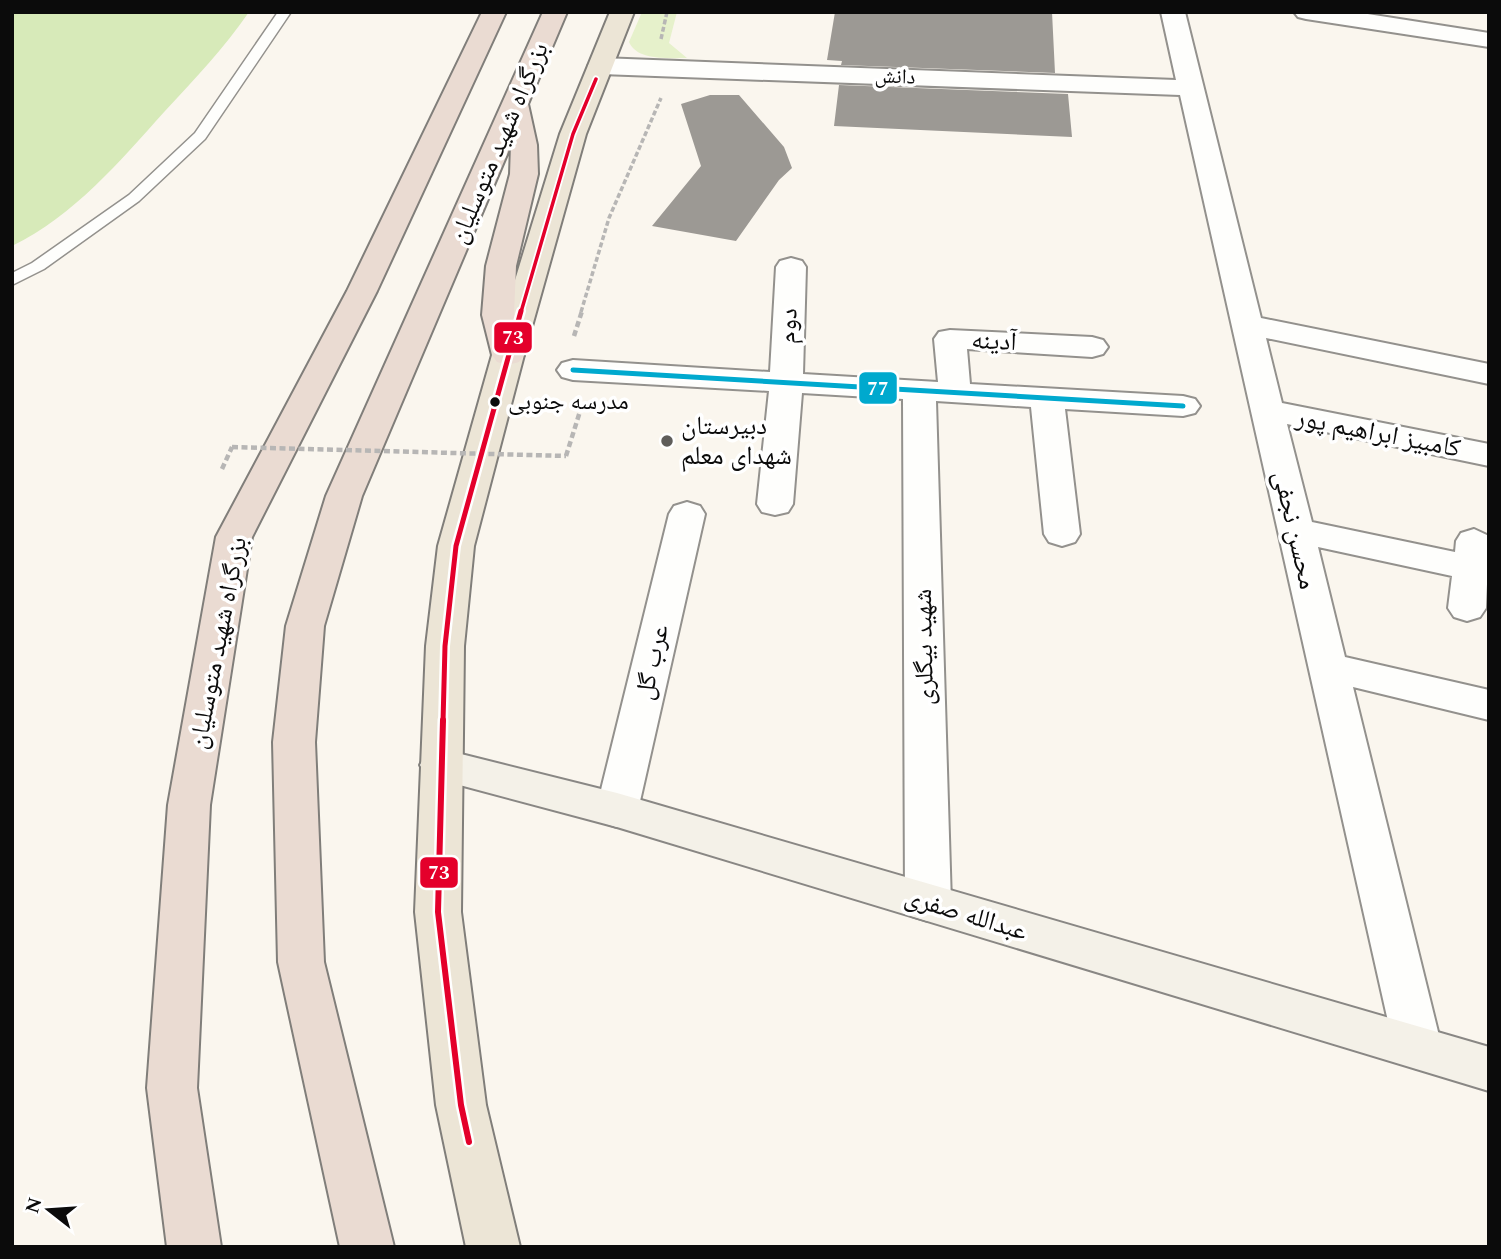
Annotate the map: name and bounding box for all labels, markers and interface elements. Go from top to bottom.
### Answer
street label: بزرگراه شهید متوسلیان [438,36,560,250]
street label: دانش [874,60,916,94]
street label: دوم [767,307,809,345]
street label: آدینه [970,320,1019,362]
line badge: 73 [493,321,533,354]
text: 73 [502,324,524,353]
line badge: 77 [858,371,898,405]
text: 77 [867,375,889,404]
place label: مدرسه جنوبی [508,384,629,420]
marker: مدرسه جنوبی [488,395,502,409]
street label: کامبیز ابراهیم پور [1291,397,1464,469]
place label: دبیرستان شهدای معلم [681,406,792,476]
marker: دبیرستان شهدای معلم [659,433,675,449]
street label: محسن نجفی [1262,467,1328,593]
street label: بزرگراه شهید متوسلیان [178,533,258,753]
street label: شهید بیگلری [903,588,945,706]
street label: عرب گل [624,620,680,704]
line badge: 73 [419,856,459,889]
text: 73 [428,859,450,888]
street label: عبدالله صفری [900,876,1032,952]
north arrow [14,1175,84,1245]
text: N [18,1194,50,1217]

